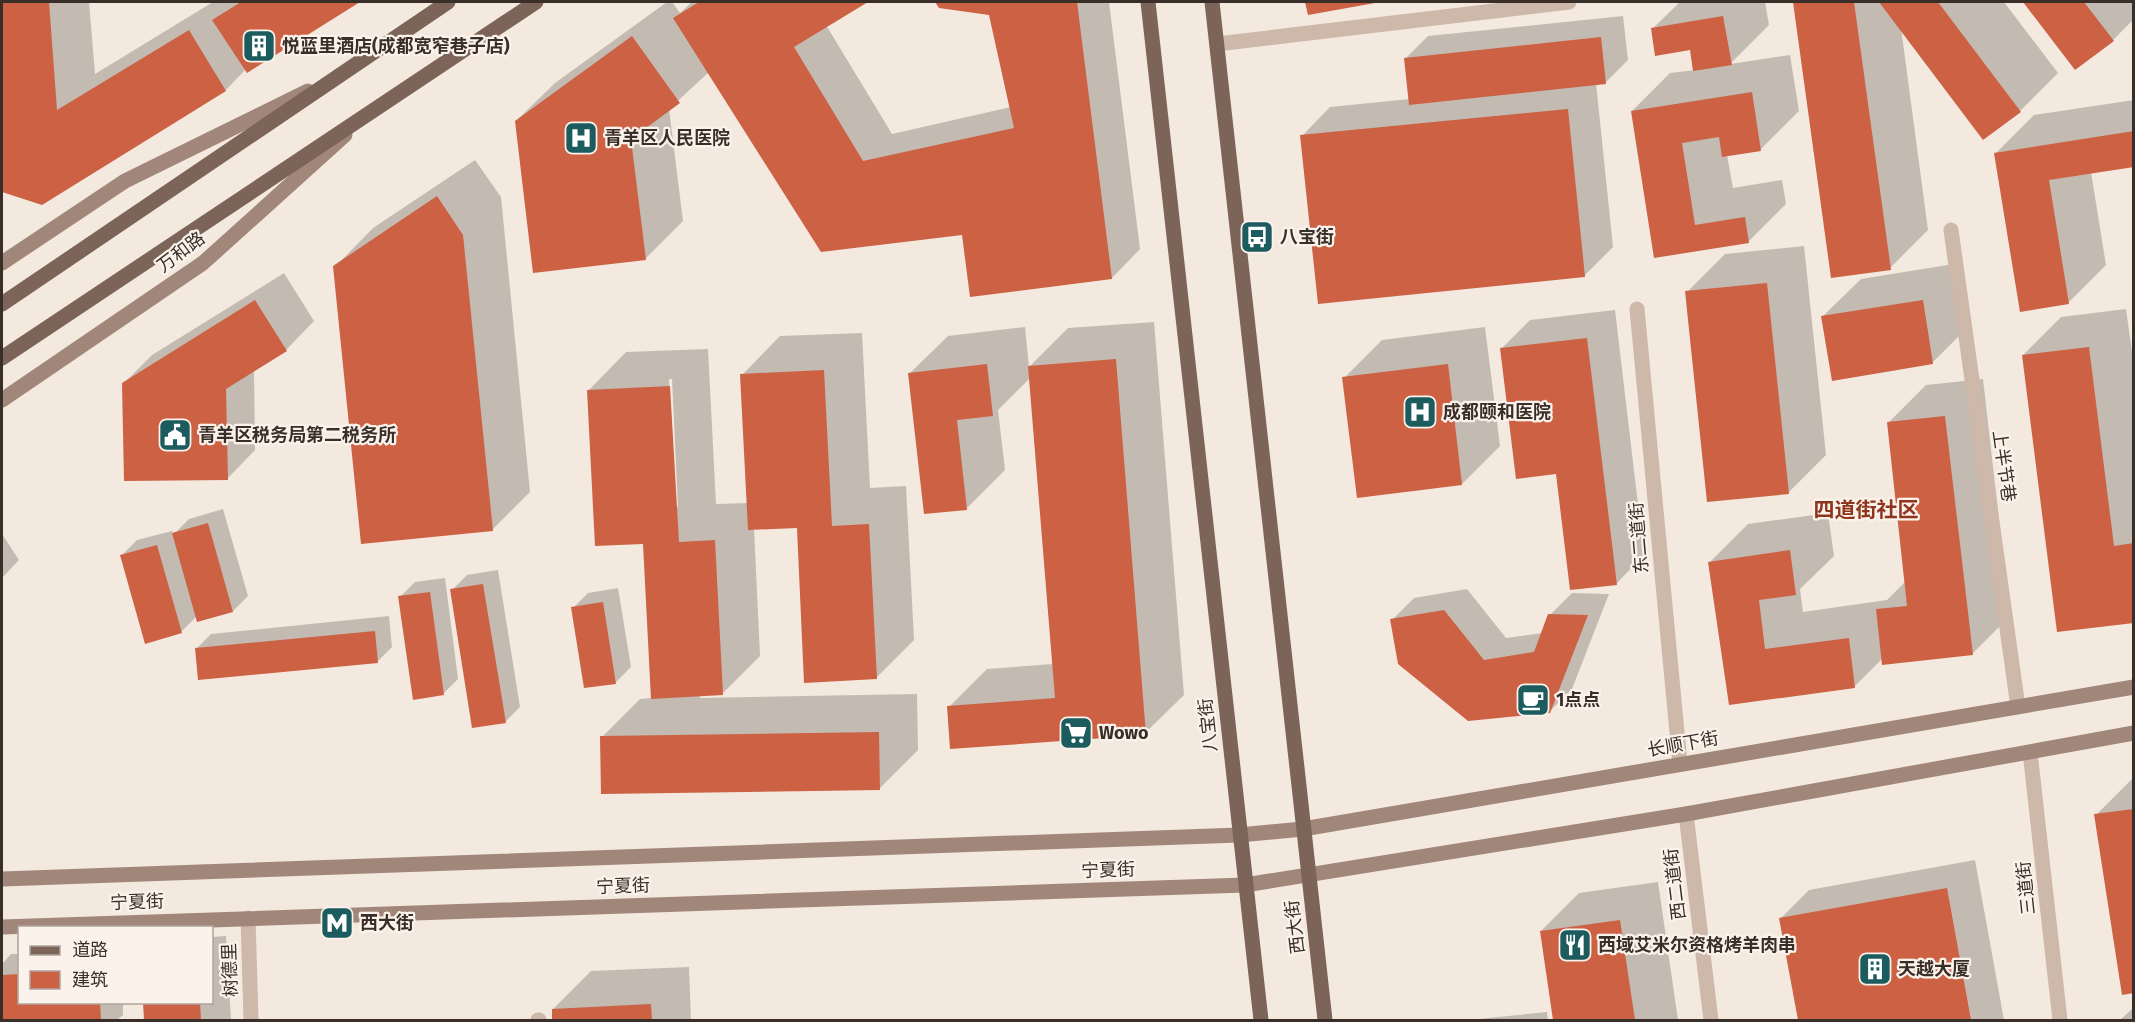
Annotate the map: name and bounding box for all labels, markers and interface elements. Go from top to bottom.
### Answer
building icon: 悦蓝里酒店(成都宽窄巷子店) [241,28,277,64]
place label: 悦蓝里酒店(成都宽窄巷子店) [282,35,510,57]
hospital icon: 青羊区人民医院 [563,120,599,156]
place label: 青羊区人民医院 [604,127,730,149]
bus stop icon: 八宝街 [1239,219,1275,255]
place label: 八宝街 [1280,226,1334,248]
street label: 万和路 [153,227,209,277]
hospital icon: 成都颐和医院 [1402,394,1438,430]
place label: 成都颐和医院 [1443,401,1551,423]
public building icon: 青羊区税务局第二税务所 [157,417,193,453]
place label: 青羊区税务局第二税务所 [198,424,396,446]
street label: 上半节巷 [1988,429,2020,503]
district label: 四道街社区 [1814,497,1919,523]
street label: 东二道街 [1625,501,1653,575]
cafe icon: 1点点 [1515,682,1551,718]
place label: 1点点 [1556,689,1600,711]
street label: 八宝街 [1194,697,1222,753]
supermarket icon: Wowo [1058,715,1094,751]
place label: Wowo [1099,722,1149,744]
street label: 长顺下街 [1646,727,1720,761]
street label: 西二道街 [1660,847,1690,921]
street label: 宁夏街 [1081,858,1135,882]
street label: 三道街 [2012,860,2040,916]
street label: 宁夏街 [596,874,650,898]
street label: 宁夏街 [110,890,164,914]
street label: 西大街 [1281,899,1309,955]
metro station icon: 西大街 [319,905,355,941]
place label: 西大街 [360,912,414,934]
legend [18,926,213,1004]
restaurant icon: 西域艾米尔资格烤羊肉串 [1557,927,1593,963]
place label: 西域艾米尔资格烤羊肉串 [1598,934,1796,956]
text: 道路 [72,939,108,961]
street label: 树德里 [218,943,242,997]
building icon: 天越大厦 [1857,951,1893,987]
place label: 天越大厦 [1898,958,1970,980]
text: 建筑 [72,969,108,991]

